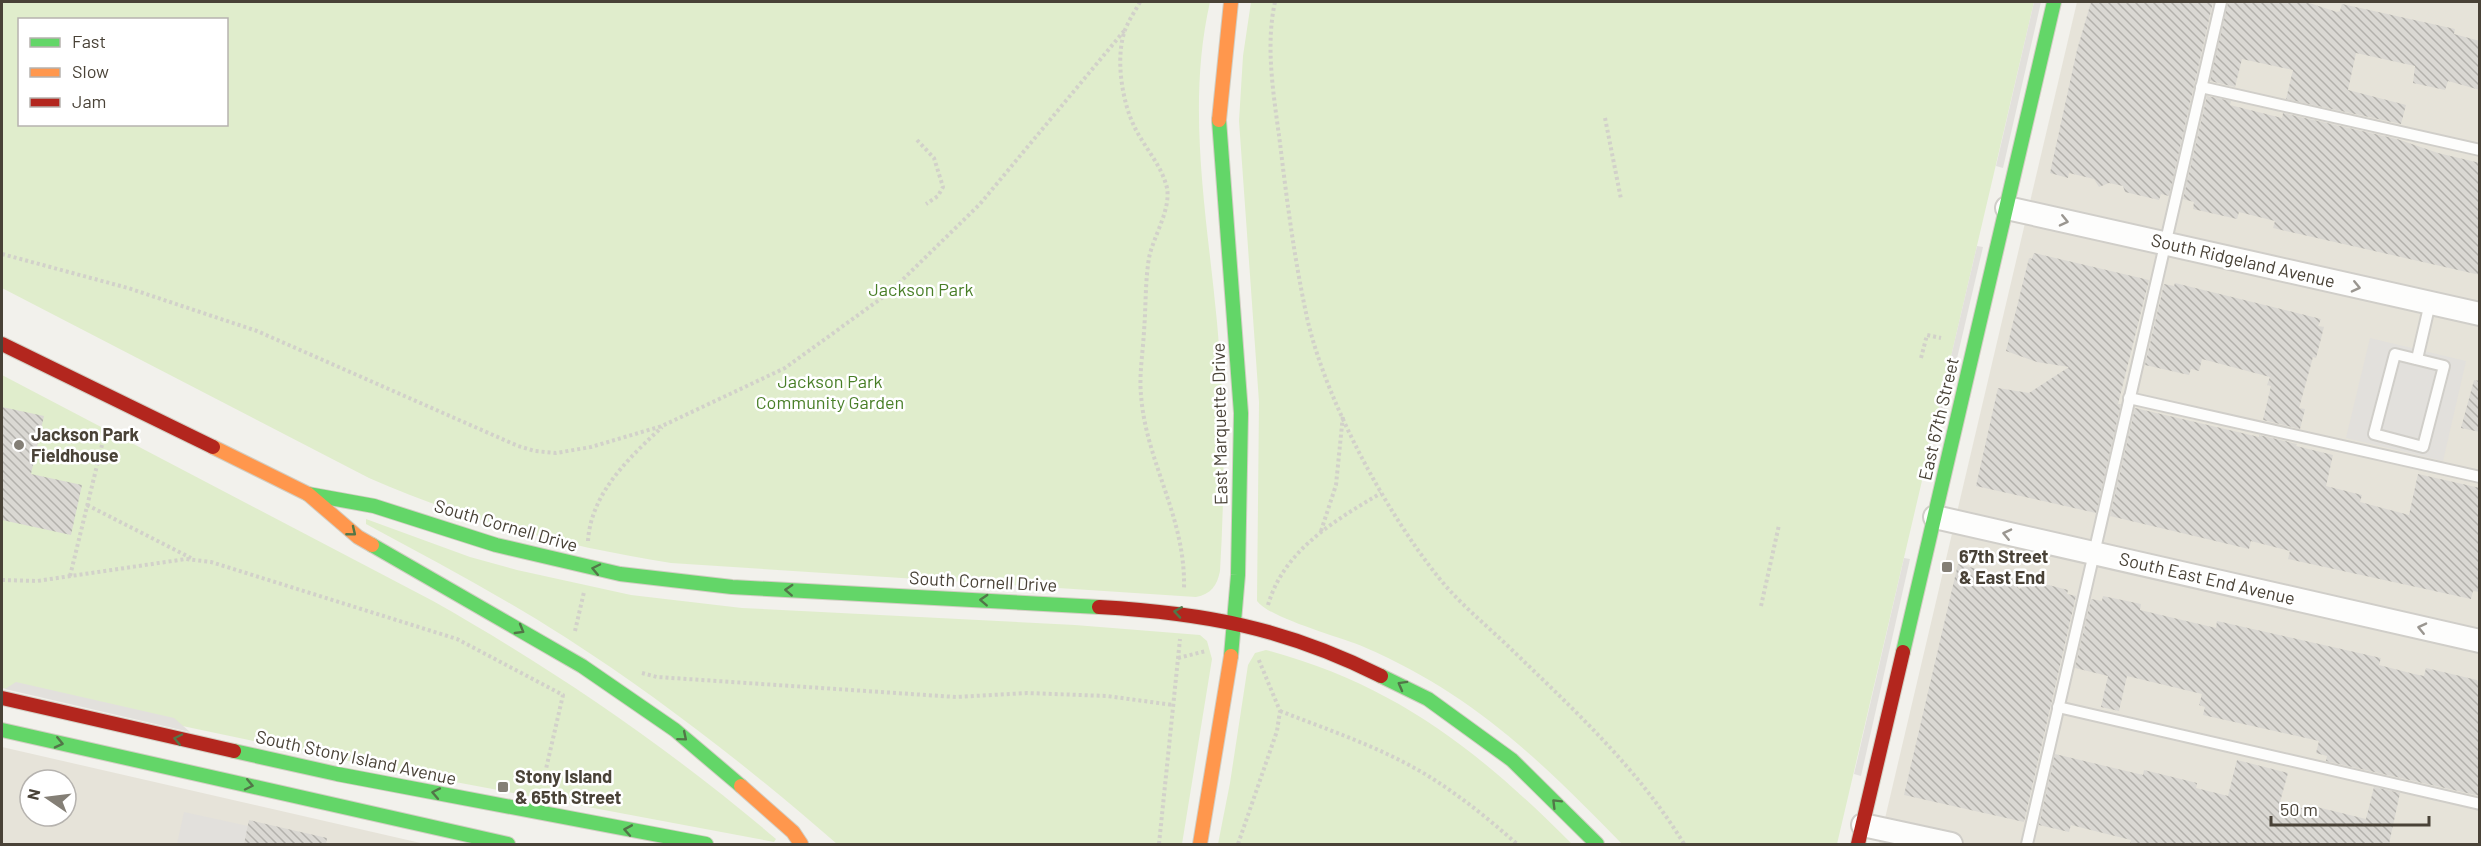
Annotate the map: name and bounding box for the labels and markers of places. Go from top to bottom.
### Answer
place label: Jackson Park Fieldhouse [31,423,140,466]
marker: Jackson Park Fieldhouse [12,438,26,452]
place label: 67th Street & East End [1959,545,2049,588]
marker: 67th Street & East End [1940,560,1954,574]
place label: Stony Island & 65th Street [515,765,622,808]
marker: Stony Island & 65th Street [496,780,510,794]

